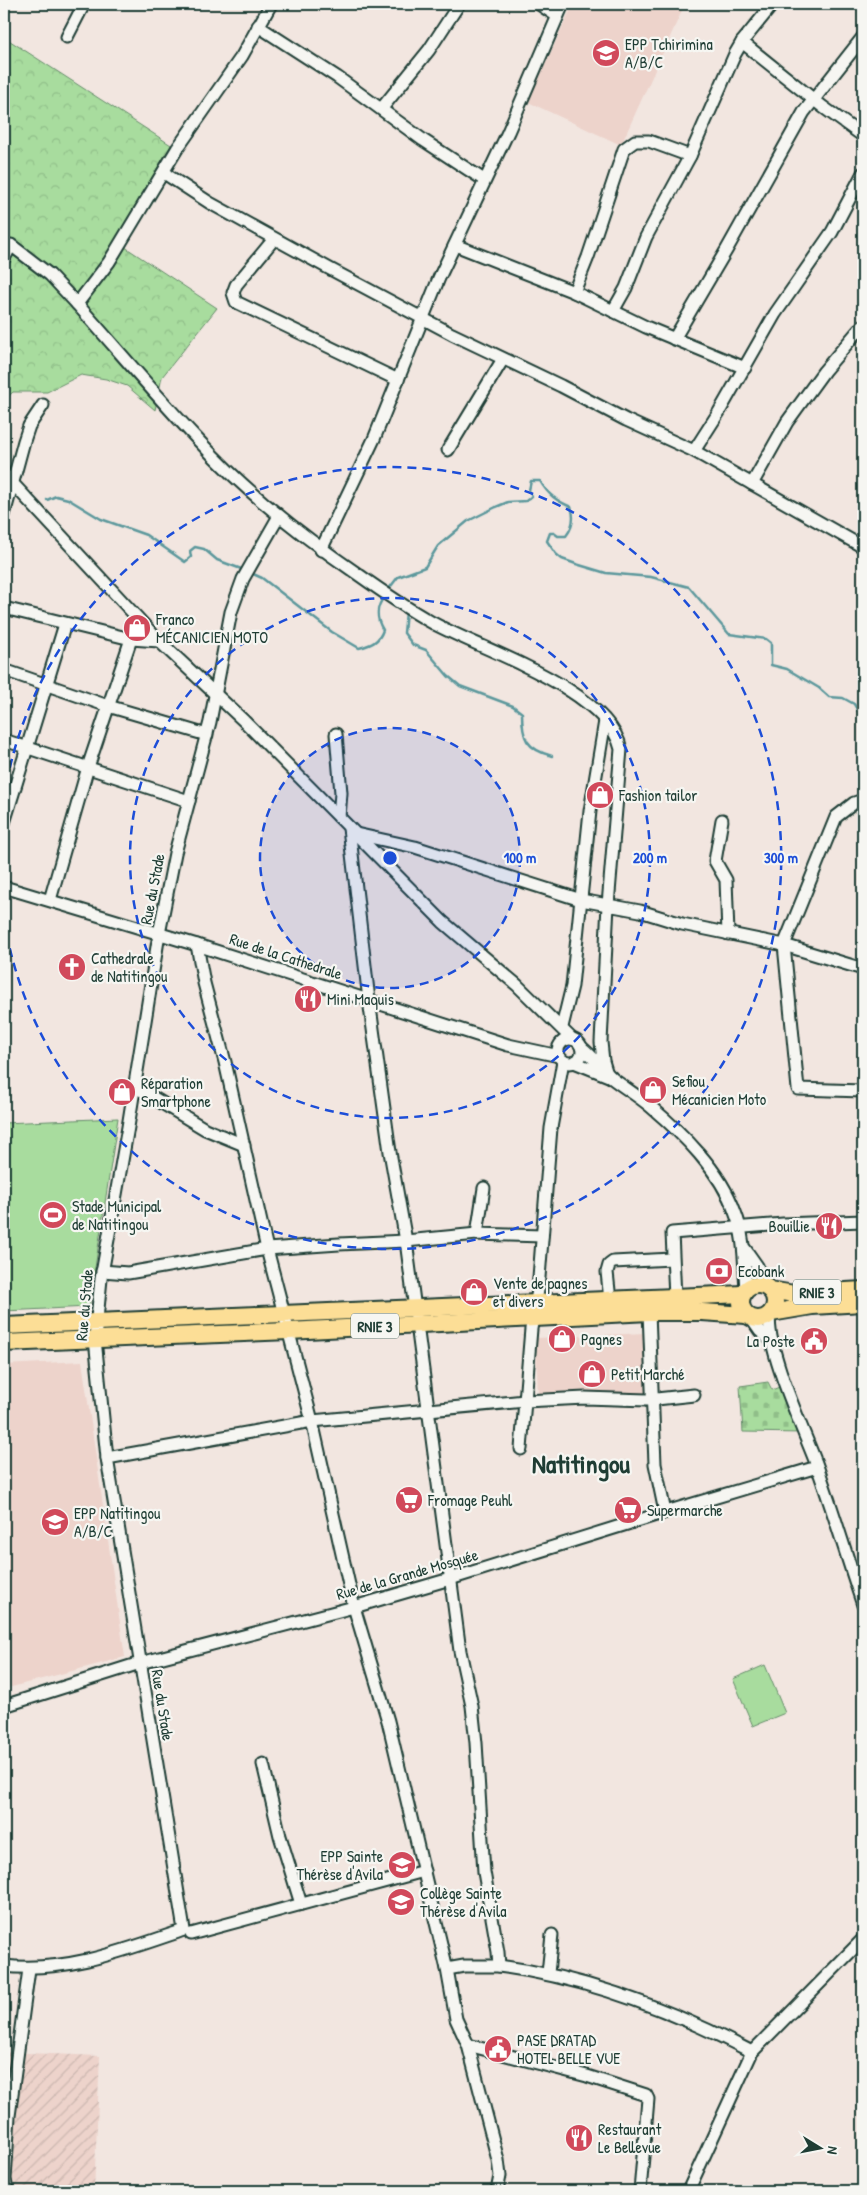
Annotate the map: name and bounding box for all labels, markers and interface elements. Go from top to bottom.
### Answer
place label: EPP Tchirimina A/B/C [625,33,713,73]
school or university icon: EPP Tchirimina A/B/C [591,38,621,68]
place label: Franco MÉCANICIEN MOTO [155,608,268,648]
shop icon: Franco MÉCANICIEN MOTO [122,613,152,643]
shop icon: Fashion tailor [585,780,615,810]
place label: Fashion tailor [618,784,697,806]
text: 100 m [504,847,536,868]
text: 200 m [633,847,667,868]
text: 300 m [764,847,798,868]
centre of rings [381,849,399,867]
street label: Rue du Stade [134,851,170,926]
street label: Rue de la Cathedrale [227,927,346,985]
place label: Cathedrale de Natitingou [91,947,168,987]
church icon: Cathedrale de Natitingou [57,952,87,982]
restaurant icon: Mini Maquis [293,984,323,1014]
place label: Mini Maquis [327,988,394,1010]
place label: Sefiou Mécanicien Moto [672,1070,767,1110]
place label: Réparation Smartphone [141,1072,211,1112]
shop icon: Sefiou Mécanicien Moto [638,1075,668,1105]
shop icon: Réparation Smartphone [107,1077,137,1107]
place label: Stade Municipal de Natitingou [72,1195,162,1235]
sports icon: Stade Municipal de Natitingou [38,1200,68,1230]
restaurant icon: Bouillie [814,1211,844,1241]
place label: Bouillie [769,1215,811,1237]
bank icon: Ecobank [704,1256,734,1286]
place label: Ecobank [738,1260,785,1282]
street label: Rue du Stade [70,1268,98,1342]
place label: Vente de pagnes et divers [493,1272,587,1312]
shop icon: Vente de pagnes et divers [459,1277,489,1307]
road number: RNIE 3 [793,1280,841,1304]
road number: RNIE 3 [351,1314,399,1338]
shop icon: Pagnes [547,1324,577,1354]
public building icon: La Poste [799,1326,829,1356]
place label: Pagnes [581,1328,622,1350]
place label: La Poste [747,1330,796,1352]
shop icon: Petit Marché [577,1359,607,1389]
place label: Petit Marché [611,1363,685,1385]
district label: Natitingou [532,1446,630,1482]
supermarket icon: Fromage Peuhl [394,1485,424,1515]
place label: Fromage Peuhl [427,1489,513,1511]
supermarket icon: Supermarche [613,1495,643,1525]
place label: Supermarche [647,1499,723,1521]
place label: EPP Natitingou A/B/C [74,1502,161,1542]
school or university icon: EPP Natitingou A/B/C [40,1507,70,1537]
street label: Rue de la Grande Mosquée [334,1543,481,1605]
street label: Rue du Stade [147,1668,180,1743]
place label: EPP Sainte Thérèse d'Avila [297,1845,384,1885]
school or university icon: EPP Sainte Thérèse d'Avila [387,1850,417,1880]
place label: Collège Sainte Thérèse d'Avila [420,1882,507,1922]
school or university icon: Collège Sainte Thérèse d'Avila [386,1887,416,1917]
place label: PASE DRATAD HOTEL BELLE VUE [517,2029,620,2069]
public building icon: PASE DRATAD HOTEL BELLE VUE [483,2034,513,2064]
place label: Restaurant Le Bellevue [598,2118,662,2158]
north arrow [794,2122,844,2172]
restaurant icon: Restaurant Le Bellevue [564,2123,594,2153]
text: N [823,2145,843,2156]

